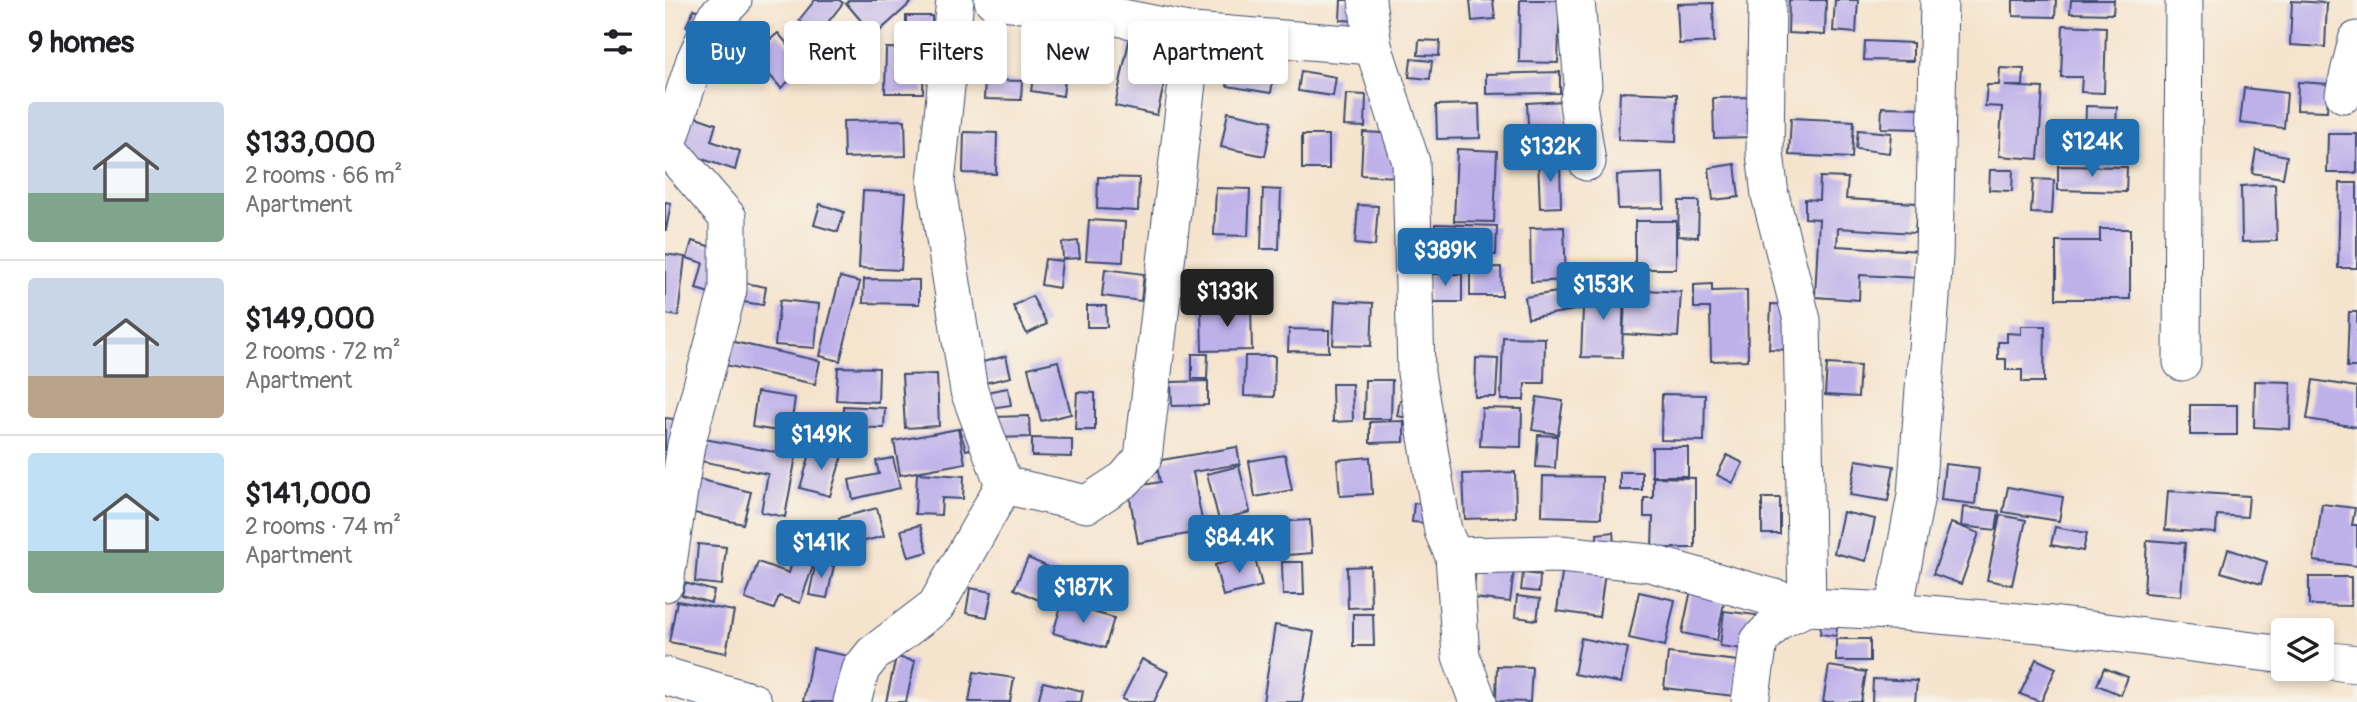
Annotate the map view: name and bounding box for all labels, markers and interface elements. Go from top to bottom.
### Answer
chip: Buy [686,21,770,84]
chip: Rent [784,21,880,84]
chip: Filters [894,21,1007,84]
chip: New [1021,21,1114,84]
chip: Apartment [1128,21,1288,84]
icon: filters [599,23,637,61]
text: 9 homes [28,24,134,61]
pin: $124K [2043,120,2141,179]
text: $133,000 [245,124,376,161]
pin: $132K [1501,124,1599,184]
text: $124K [2061,127,2123,156]
icon: home [84,130,168,214]
text: $132K [1519,132,1581,161]
text: 2 rooms · 66 m² [245,161,402,190]
text: Apartment [245,190,352,219]
pin: $389K [1396,229,1494,288]
text: $389K [1414,236,1476,265]
pin: $153K [1554,262,1652,322]
pin: $133K [1178,270,1276,329]
text: $153K [1573,270,1633,299]
text: $133K [1197,277,1258,306]
text: $149,000 [245,300,375,337]
icon: home [84,306,168,390]
text: 2 rooms · 72 m² [245,337,401,366]
text: Apartment [245,366,352,395]
pin: $149K [772,412,870,472]
text: $149K [791,420,851,449]
text: $141,000 [245,475,371,512]
icon: home [84,481,168,565]
text: 2 rooms · 74 m² [245,512,401,541]
pin: $84.4K [1182,516,1296,575]
pin: $141K [772,520,870,580]
text: $84.4K [1204,523,1274,552]
text: $141K [792,528,850,557]
text: Apartment [245,541,352,570]
pin: $187K [1034,566,1132,625]
text: $187K [1053,573,1113,602]
map controls [2271,618,2334,681]
button: layers [2271,618,2334,681]

